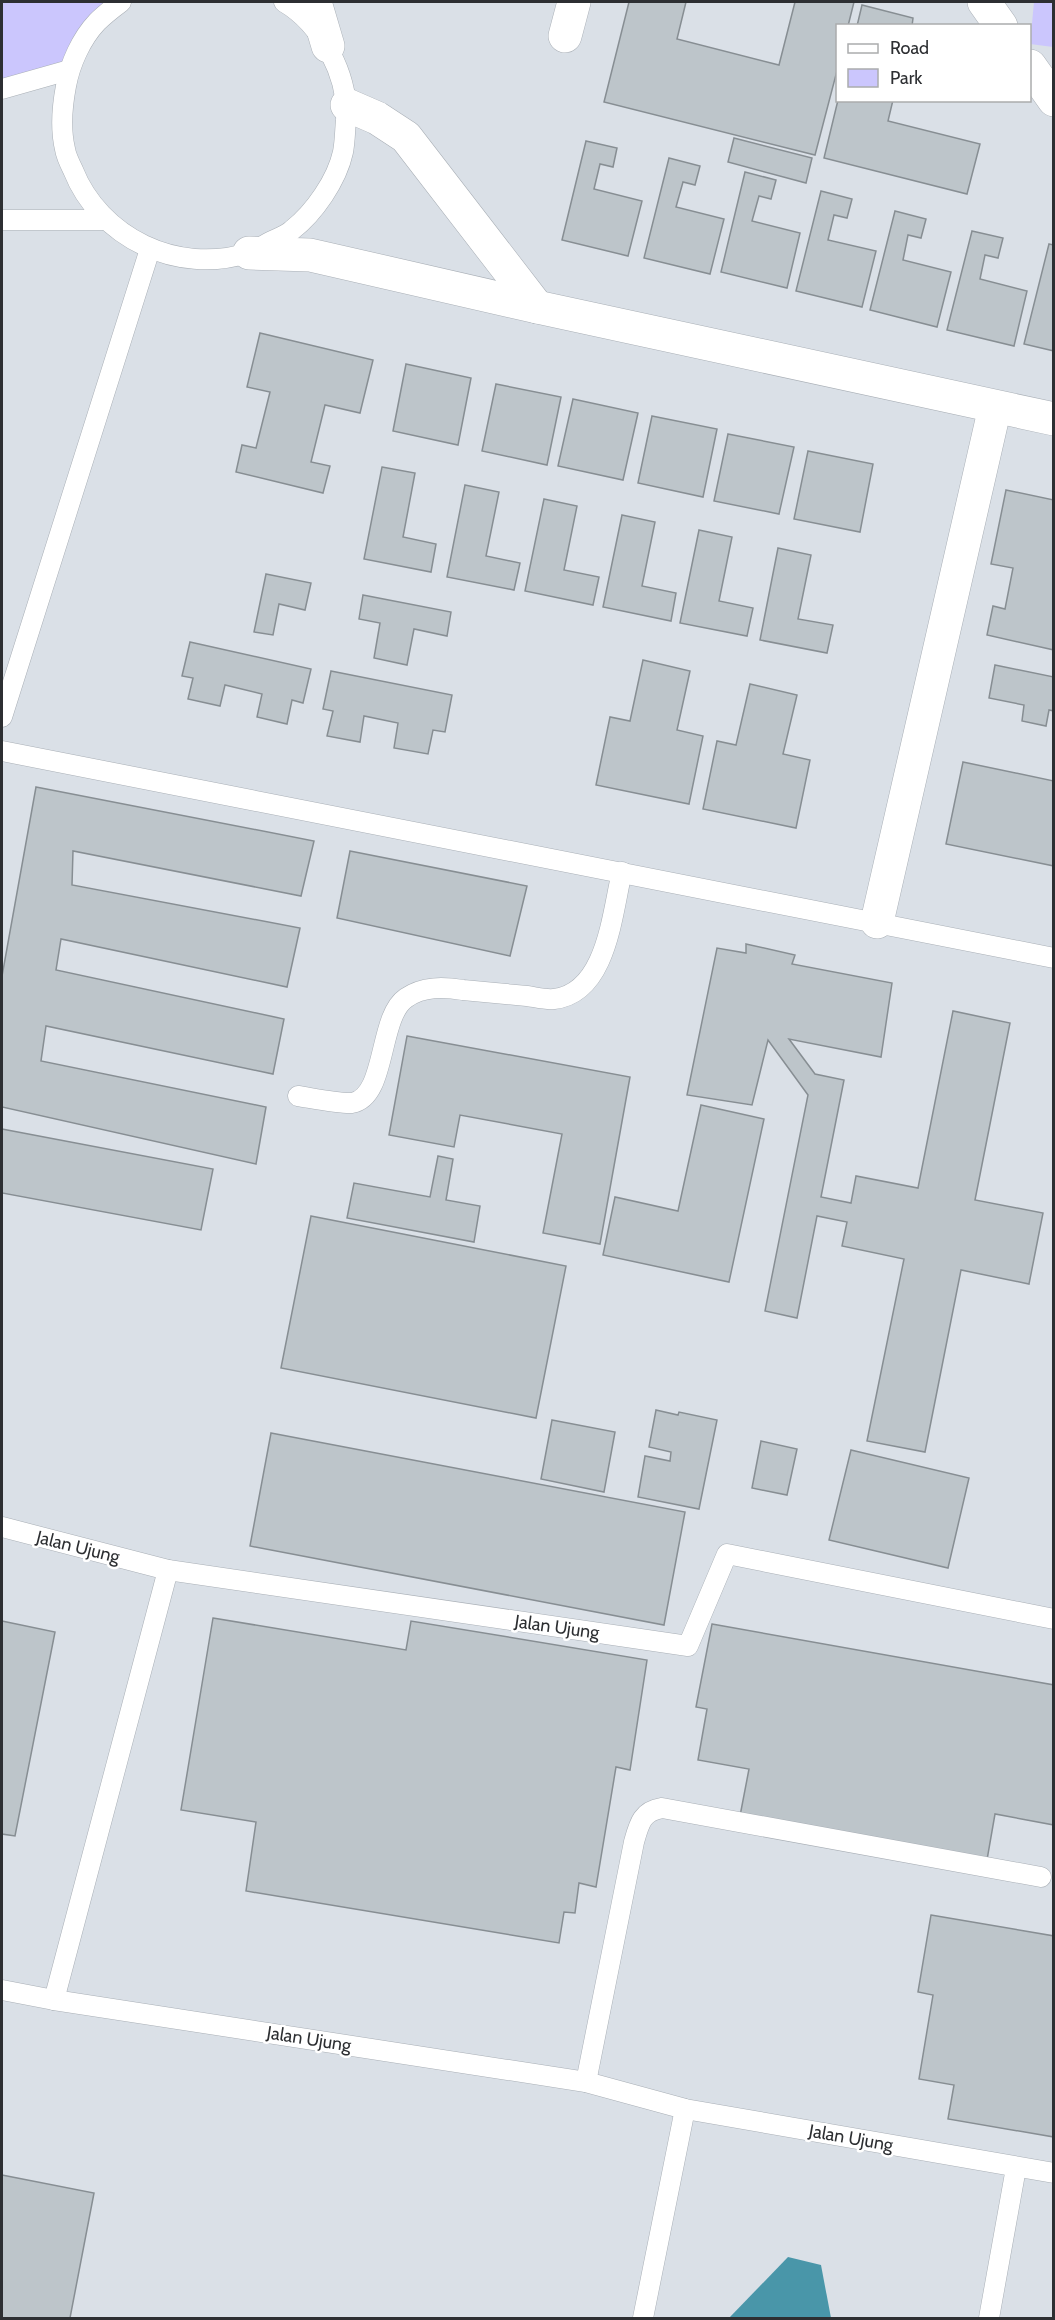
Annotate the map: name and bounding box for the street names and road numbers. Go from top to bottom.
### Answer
street label: Jalan Ujung [33,1526,123,1568]
street label: Jalan Ujung [512,1610,602,1644]
street label: Jalan Ujung [264,2021,354,2057]
street label: Jalan Ujung [806,2120,896,2156]

